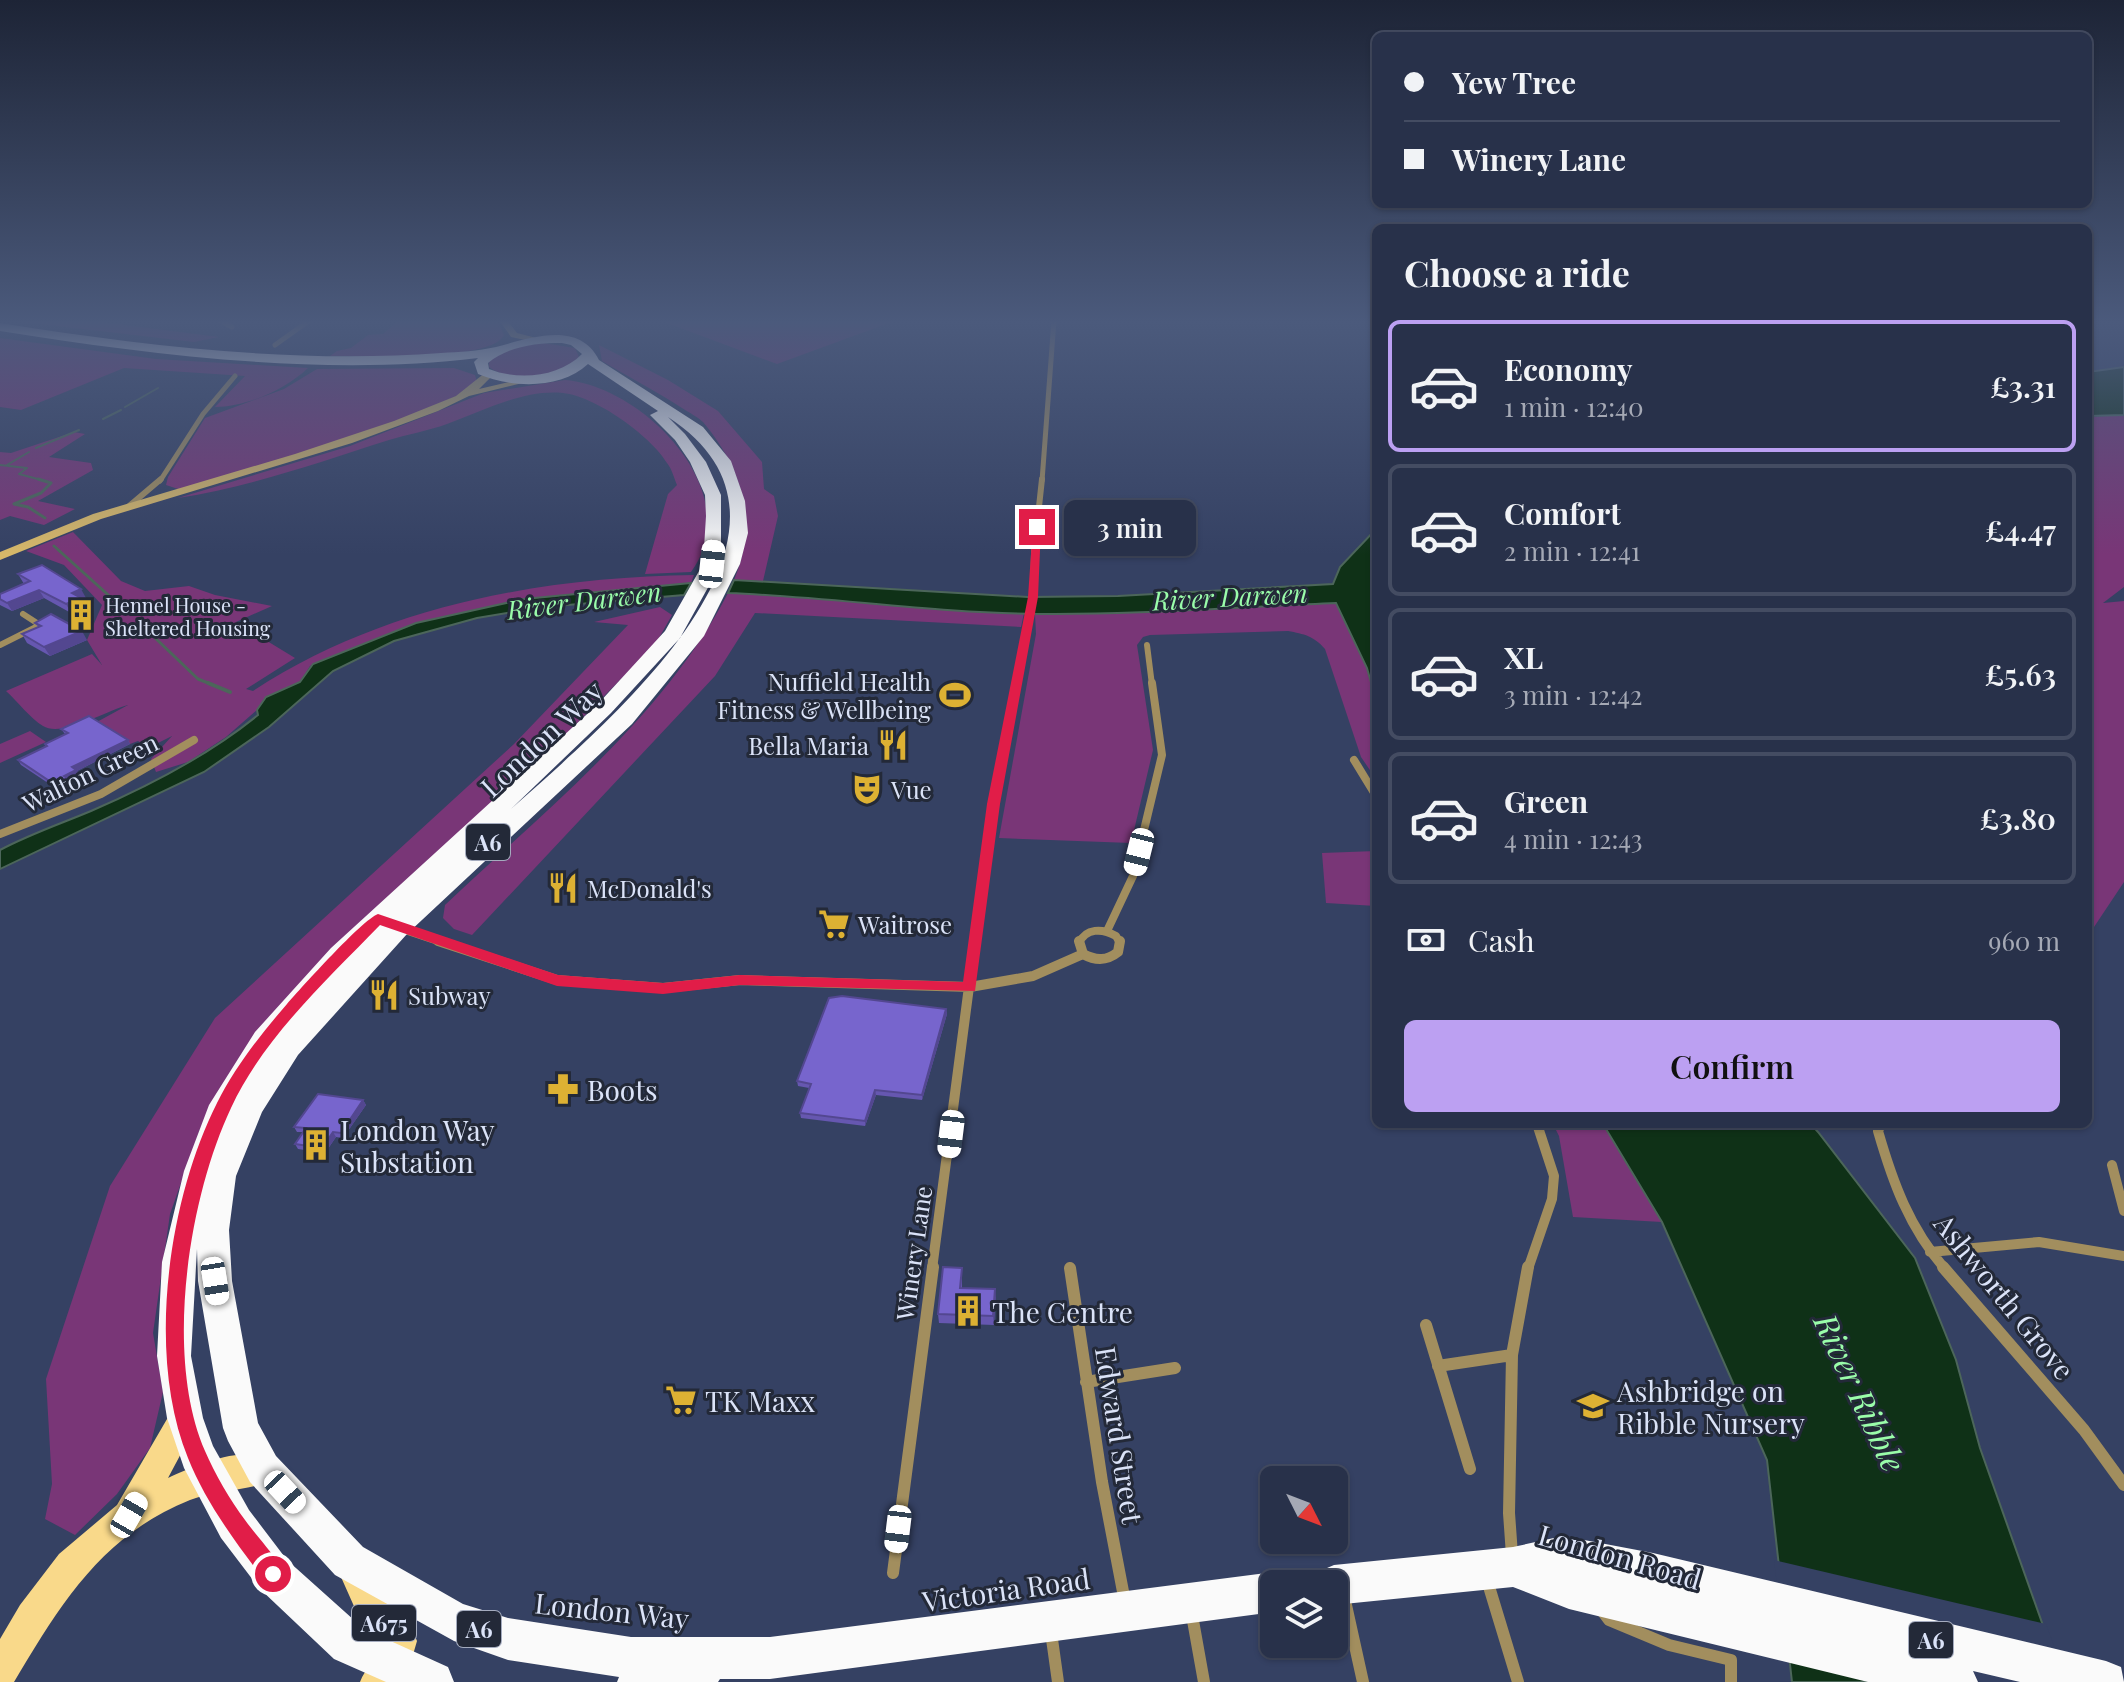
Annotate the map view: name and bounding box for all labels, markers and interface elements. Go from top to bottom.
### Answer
text: Yew Tree [1452,62,1576,102]
text: Winery Lane [1452,139,1626,179]
text: Choose a ride [1404,248,1630,296]
text: Economy [1504,349,1633,389]
icon: car [1408,350,1480,422]
text: £3.31 [1990,366,2056,406]
text: 1 min · 12:40 [1504,389,1644,424]
text: Comfort [1504,493,1621,533]
icon: car [1408,494,1480,566]
callout: 3 min [1065,499,1197,555]
route end [1019,509,1055,545]
text: 3 min [1097,510,1163,545]
text: £4.47 [1985,510,2056,550]
text: 2 min · 12:41 [1504,533,1640,568]
car [698,539,726,589]
water label: River Darwen [504,573,663,627]
water label: River Darwen [1151,574,1308,618]
place label: Hennel House - Sheltered Housing [105,591,271,641]
building icon: Hennel House - Sheltered Housing [64,598,98,632]
text: XL [1504,637,1543,677]
icon: car [1408,638,1480,710]
text: £5.63 [1985,654,2056,694]
place label: Nuffield Health Fitness & Wellbeing [717,665,931,725]
street label: London Way [472,672,610,804]
text: 3 min · 12:42 [1504,677,1643,712]
sports icon: Nuffield Health Fitness & Wellbeing [938,678,972,712]
street label: Walton Green [16,725,163,819]
restaurant icon: Bella Maria [876,728,910,762]
place label: Bella Maria [748,729,869,761]
theatre icon: Vue [850,772,884,806]
place label: Vue [890,773,932,805]
text: Green [1504,781,1588,821]
icon: car [1408,782,1480,854]
text: £3.80 [1980,798,2056,838]
text: 4 min · 12:43 [1504,821,1642,856]
road number: A6 [466,824,510,860]
car [1122,826,1156,878]
restaurant icon: McDonald's [546,871,580,905]
place label: McDonald's [587,872,712,904]
supermarket icon: Waitrose [817,907,851,941]
place label: Waitrose [857,908,952,940]
icon: cash [1404,918,1448,962]
text: Cash [1468,920,1535,960]
text: 960 m [1988,923,2060,958]
restaurant icon: Subway [367,978,401,1012]
place label: Subway [408,979,491,1011]
button: Confirm [1404,1020,2060,1112]
place label: Boots [587,1071,658,1108]
pharmacy icon: Boots [546,1072,580,1106]
car [936,1109,966,1159]
place label: London Way Substation [340,1111,495,1180]
building icon: London Way Substation [299,1128,333,1162]
street label: Winery Lane [888,1184,938,1323]
street label: Ashworth Grove [1926,1205,2083,1387]
car [199,1255,231,1307]
place label: The Centre [992,1293,1133,1330]
building icon: The Centre [951,1294,985,1328]
water label: River Ribble [1805,1304,1917,1478]
street label: Edward Street [1088,1344,1152,1527]
place label: Ashbridge on Ribble Nursery [1616,1372,1805,1441]
place label: TK Maxx [705,1382,815,1419]
supermarket icon: TK Maxx [664,1383,698,1417]
school or university icon: Ashbridge on Ribble Nursery [1576,1389,1610,1423]
car [260,1466,310,1518]
north arrow [1260,1466,1348,1554]
map controls [1260,1466,1348,1658]
car [107,1488,151,1542]
car [883,1504,913,1554]
street label: London Road [1534,1515,1706,1597]
route start [255,1556,291,1592]
street label: Victoria Road [919,1559,1092,1619]
button: layers [1260,1570,1348,1658]
street label: London Way [533,1584,691,1636]
road number: A675 [352,1605,416,1641]
road number: A6 [457,1611,501,1647]
road number: A6 [1909,1622,1953,1658]

